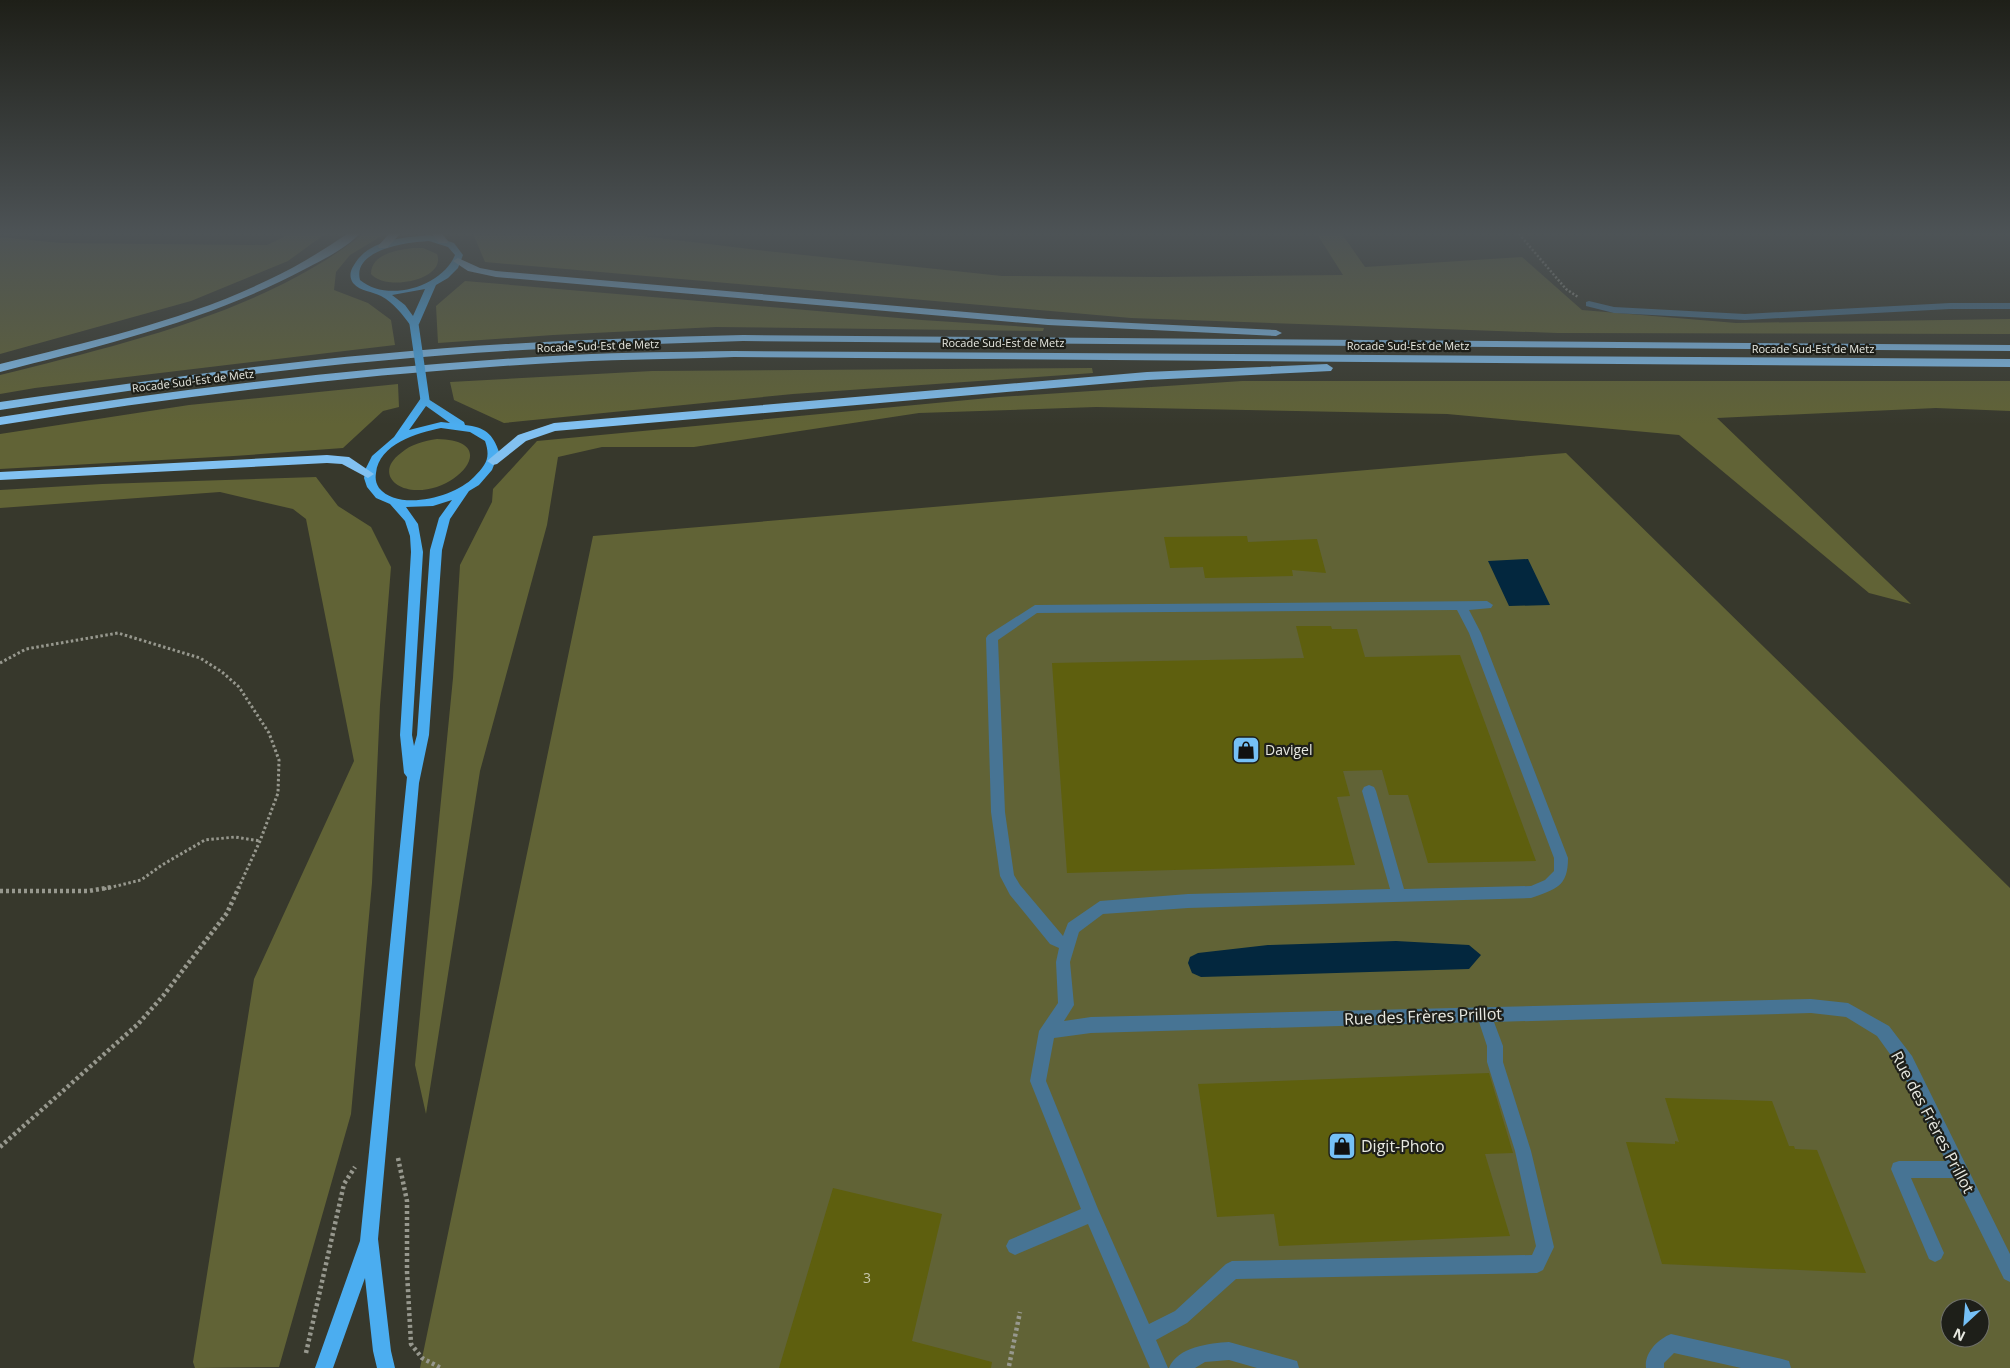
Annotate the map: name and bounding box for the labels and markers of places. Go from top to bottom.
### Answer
shop icon: Davigel [1231,735,1261,765]
place label: Davigel [1265,740,1312,759]
shop icon: Digit-Photo [1327,1131,1357,1161]
place label: Digit-Photo [1361,1135,1445,1157]

